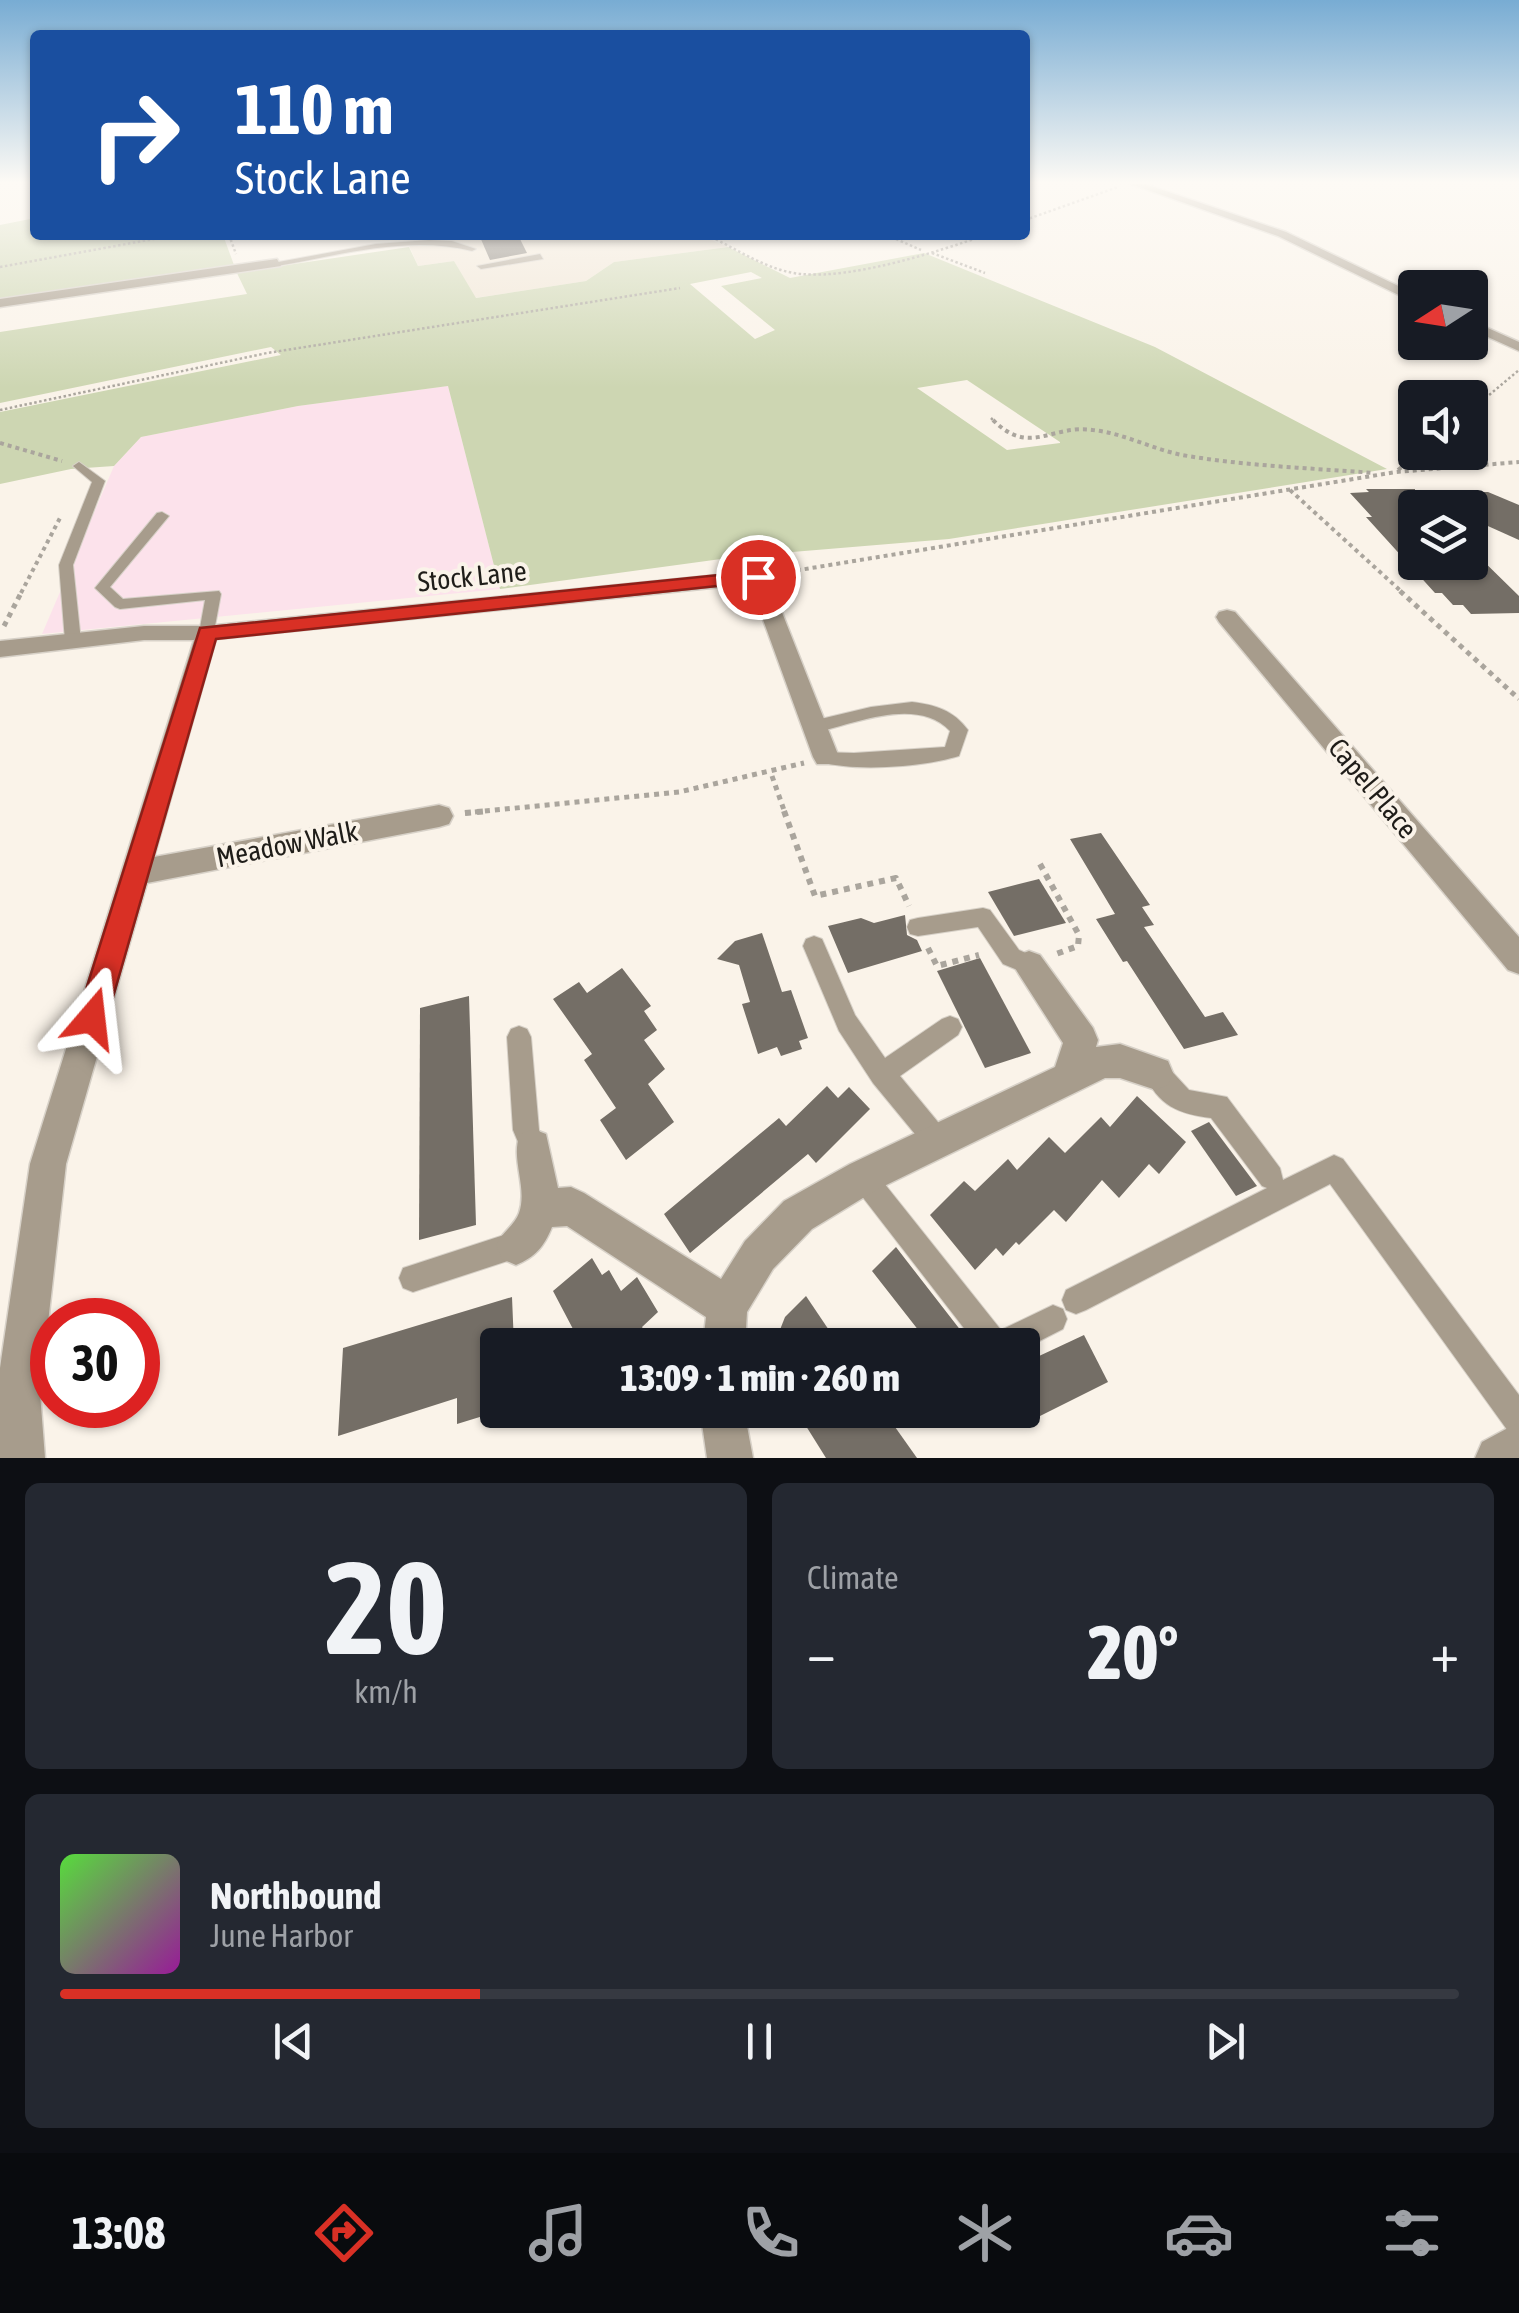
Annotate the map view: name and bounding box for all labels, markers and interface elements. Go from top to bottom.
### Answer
text: 110 m [235,69,394,149]
icon: right [70,70,200,200]
text: Stock Lane [235,152,411,204]
north arrow [1398,270,1488,360]
map controls [1398,270,1488,580]
button: sound [1398,380,1488,470]
button: layers [1398,490,1488,580]
pin [716,535,801,620]
icon: arrive [731,550,786,605]
street label: Stock Lane [416,554,528,598]
street label: Capel Place [1322,732,1424,844]
street label: Meadow Walk [214,815,360,873]
position arrow [40,966,144,1070]
speed limit sign: 30 [30,1298,160,1428]
text: 13:09 · 1 min · 260 m [620,1356,900,1399]
text: 20 [325,1533,447,1682]
text: Climate [807,1559,899,1596]
text: 20° [1087,1609,1179,1695]
text: − [807,1621,836,1684]
text: + [1430,1621,1459,1684]
text: km/h [354,1673,418,1710]
text: Northbound [210,1874,381,1917]
text: June Harbor [210,1917,353,1954]
icon: previous [266,2014,321,2069]
icon: pause [732,2014,787,2069]
icon: next [1198,2014,1253,2069]
icon: directions [309,2198,379,2268]
icon: music [523,2198,593,2268]
icon: phone [736,2198,806,2268]
icon: climate [950,2198,1020,2268]
icon: car [1164,2198,1234,2268]
icon: filters [1377,2198,1447,2268]
text: 13:08 [72,2207,165,2259]

